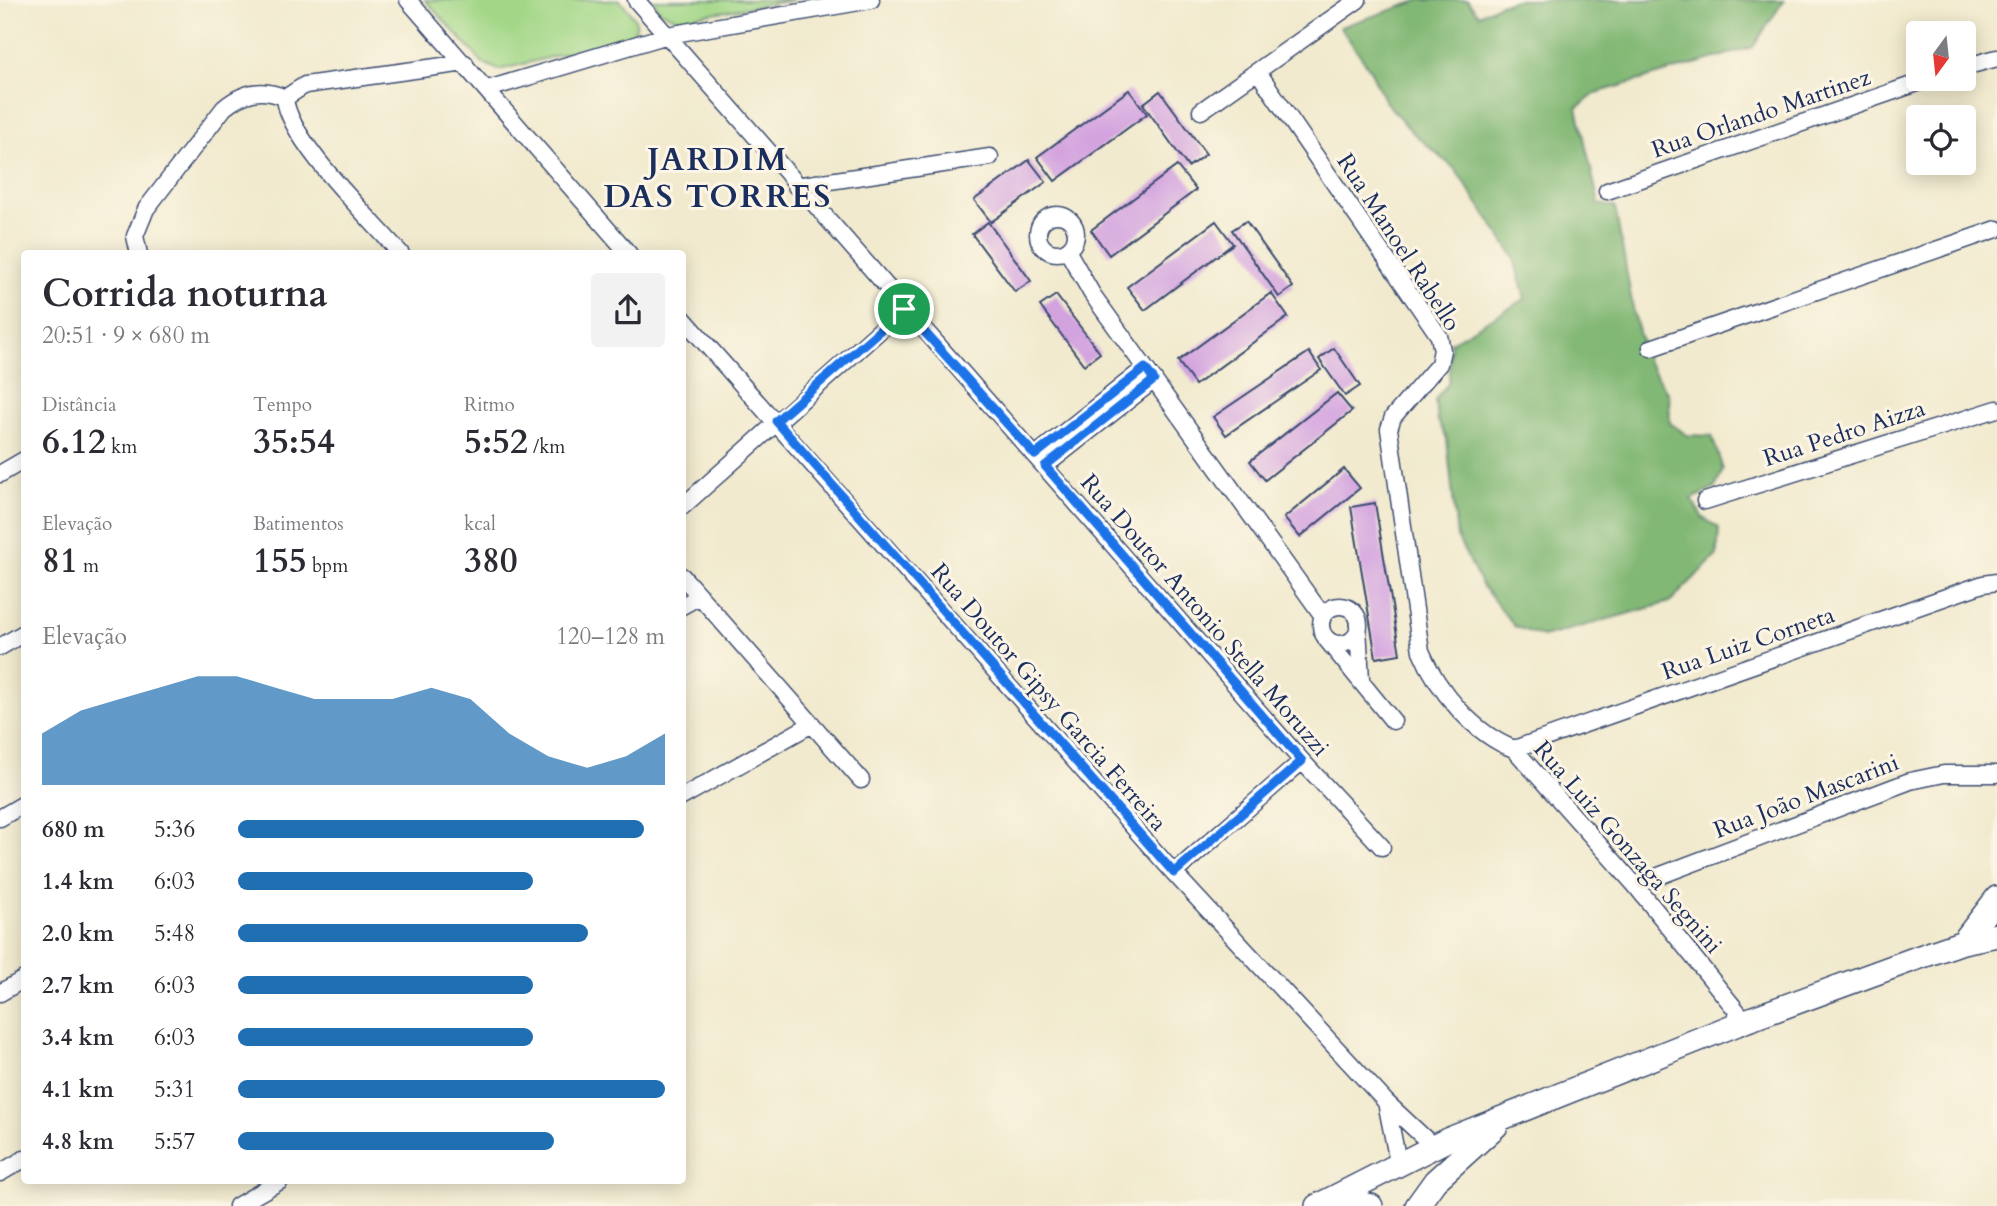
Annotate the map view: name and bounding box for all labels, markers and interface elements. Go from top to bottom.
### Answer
north arrow [1906,21,1976,91]
map controls [1906,21,1976,175]
street label: Rua Orlando Martinez [1647,60,1875,166]
button: locate [1906,105,1976,175]
district label: JARDIM DAS TORRES [604,138,832,219]
street label: Rua Manoel Rabello [1329,147,1468,338]
text: Corrida noturna [42,268,328,320]
button: share [591,273,665,347]
pin [874,279,934,339]
icon: arrive [885,290,923,328]
text: 20:51 · 9 × 680 m [42,320,210,351]
text: Distância [42,392,116,418]
text: Tempo [253,392,312,418]
text: Ritmo [464,392,515,418]
street label: Rua Pedro Aizza [1759,392,1930,475]
text: 6.12 [42,418,106,466]
text: 35:54 [253,418,335,466]
text: 5:52 [464,418,528,466]
text: km [106,434,137,460]
text: /km [528,434,565,460]
street label: Rua Doutor Antonio Stella Moruzzi [1073,467,1337,764]
text: Elevação [42,511,112,537]
text: Batimentos [253,511,344,537]
text: kcal [464,511,496,537]
text: 81 [42,537,78,585]
text: 155 [253,537,307,585]
text: 380 [464,537,518,585]
text: m [78,553,99,579]
text: bpm [307,553,348,579]
street label: Rua Doutor Gipsy Garcia Ferreira [923,556,1175,839]
street label: Rua Luiz Corneta [1657,598,1840,689]
text: Elevação [42,621,127,652]
text: 120–128 m [556,621,665,652]
street label: Rua Luiz Gonzaga Segnini [1526,734,1730,961]
street label: Rua João Mascarini [1709,746,1904,847]
text: 680 m [42,814,105,845]
text: 5:36 [154,814,195,845]
text: 1.4 km [42,866,114,897]
text: 6:03 [154,866,195,897]
text: 2.0 km [42,918,114,949]
text: 5:48 [154,918,195,949]
text: 2.7 km [42,970,114,1001]
text: 6:03 [154,970,195,1001]
text: 3.4 km [42,1022,114,1053]
text: 6:03 [154,1022,195,1053]
text: 4.1 km [42,1074,114,1105]
text: 5:31 [154,1074,195,1105]
text: 4.8 km [42,1126,114,1157]
text: 5:57 [154,1126,195,1157]

